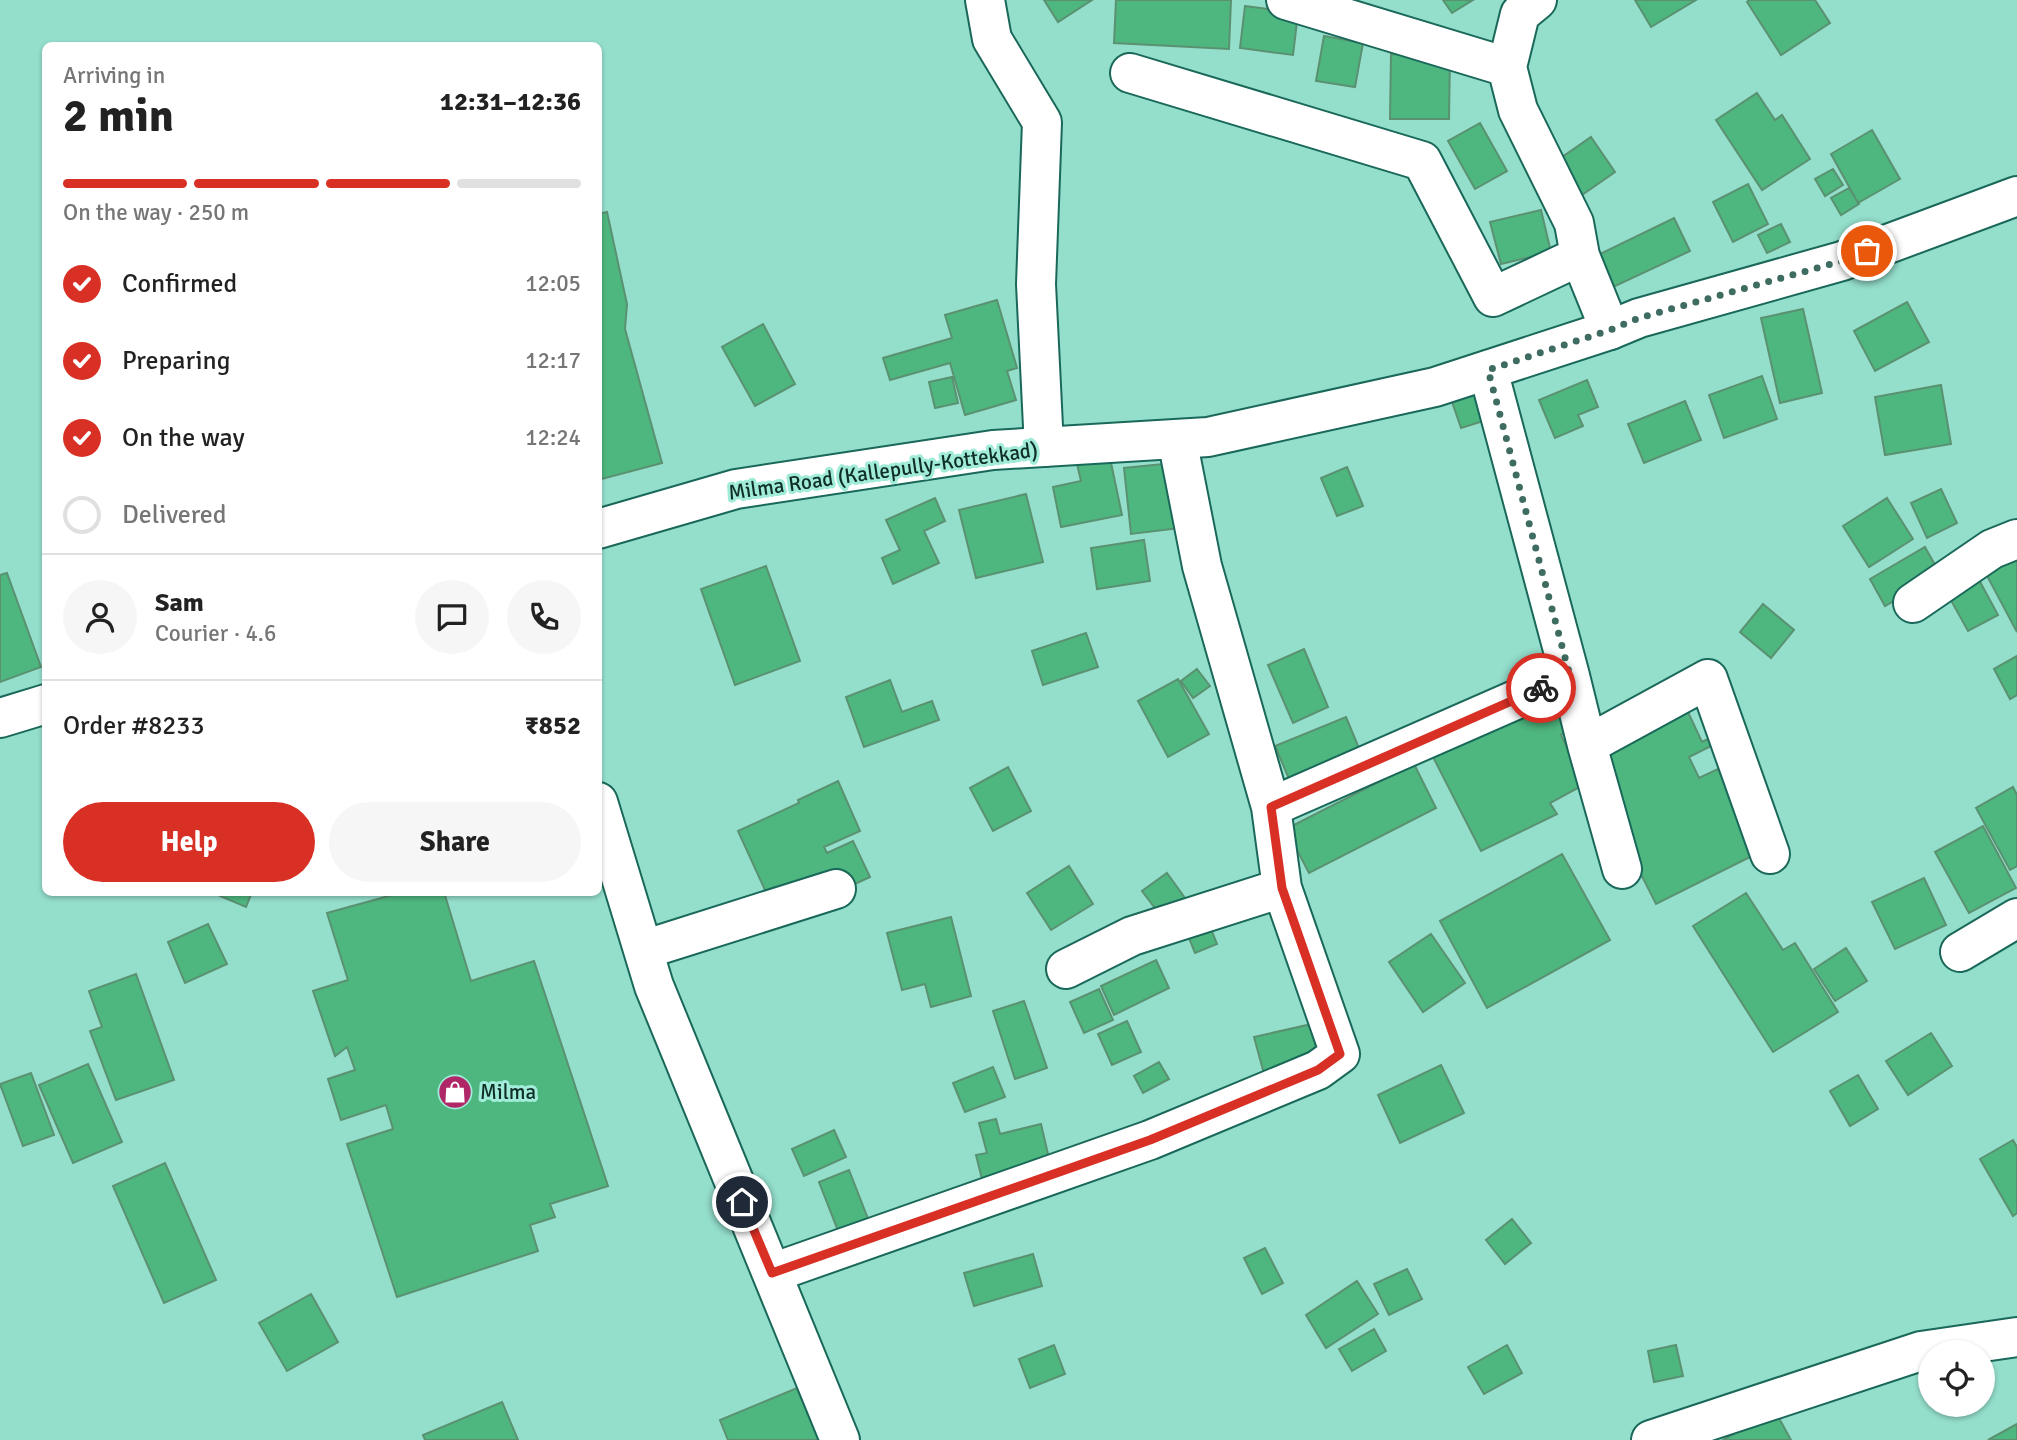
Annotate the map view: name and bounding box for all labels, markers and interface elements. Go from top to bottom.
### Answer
text: Arriving in [63,61,165,90]
text: 12:31–12:36 [440,86,581,118]
text: 2 min [63,88,174,144]
text: On the way · 250 m [63,198,249,227]
pin [1837,221,1897,281]
icon: bag [1848,232,1886,270]
icon: check [63,265,101,303]
text: Confirmed [122,268,237,300]
text: 12:05 [525,269,581,298]
icon: check [63,342,101,380]
text: Preparing [122,345,230,377]
text: 12:17 [525,346,581,375]
icon: check [63,419,101,457]
text: On the way [122,422,245,454]
text: 12:24 [525,423,581,452]
street label: Milma Road (Kallepully-Kottekkad) [727,436,1039,506]
text: Delivered [122,499,227,531]
button: person [63,580,137,654]
button: chat [415,580,489,654]
button: phone [507,580,581,654]
text: Sam [155,587,204,619]
text: Courier · 4.6 [155,619,276,648]
courier [1506,653,1576,723]
icon: bike [1522,669,1560,707]
text: Order #8233 [63,710,204,742]
text: ₹852 [525,710,581,742]
button: Help [63,802,315,882]
button: Share [329,802,581,882]
shop icon: Milma [436,1073,474,1111]
place label: Milma [480,1079,536,1105]
pin [712,1172,772,1232]
icon: home [723,1183,761,1221]
map controls [1918,1340,1995,1417]
button: locate [1918,1340,1995,1417]

